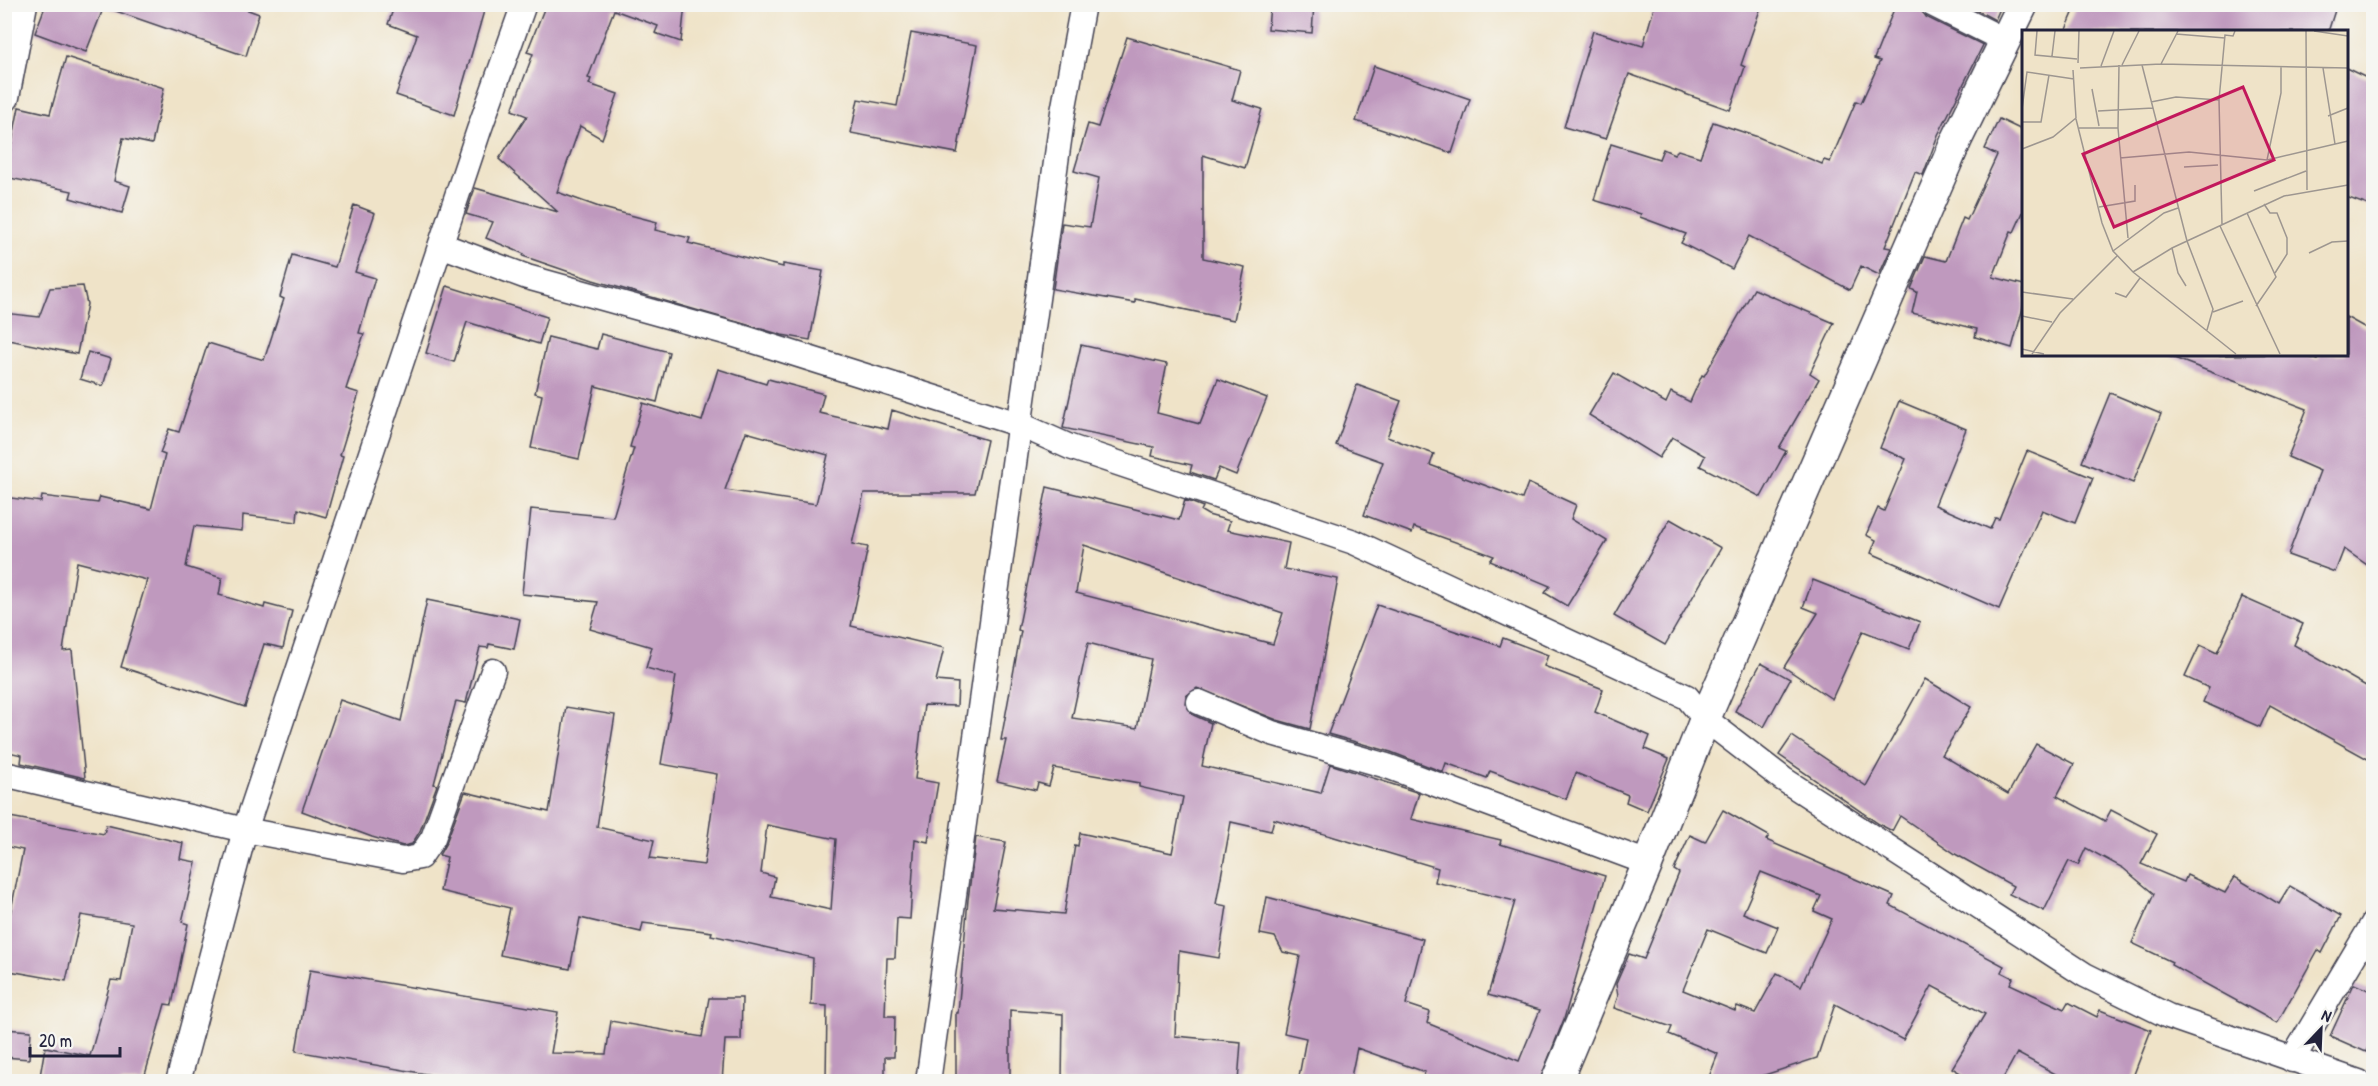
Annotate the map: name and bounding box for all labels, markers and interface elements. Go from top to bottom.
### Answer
inset map [2022,30,2348,356]
north arrow [2291,999,2351,1059]
text: N [2319,1003,2336,1027]
scale bar [30,1020,120,1058]
text: 20 m [39,1028,72,1053]

